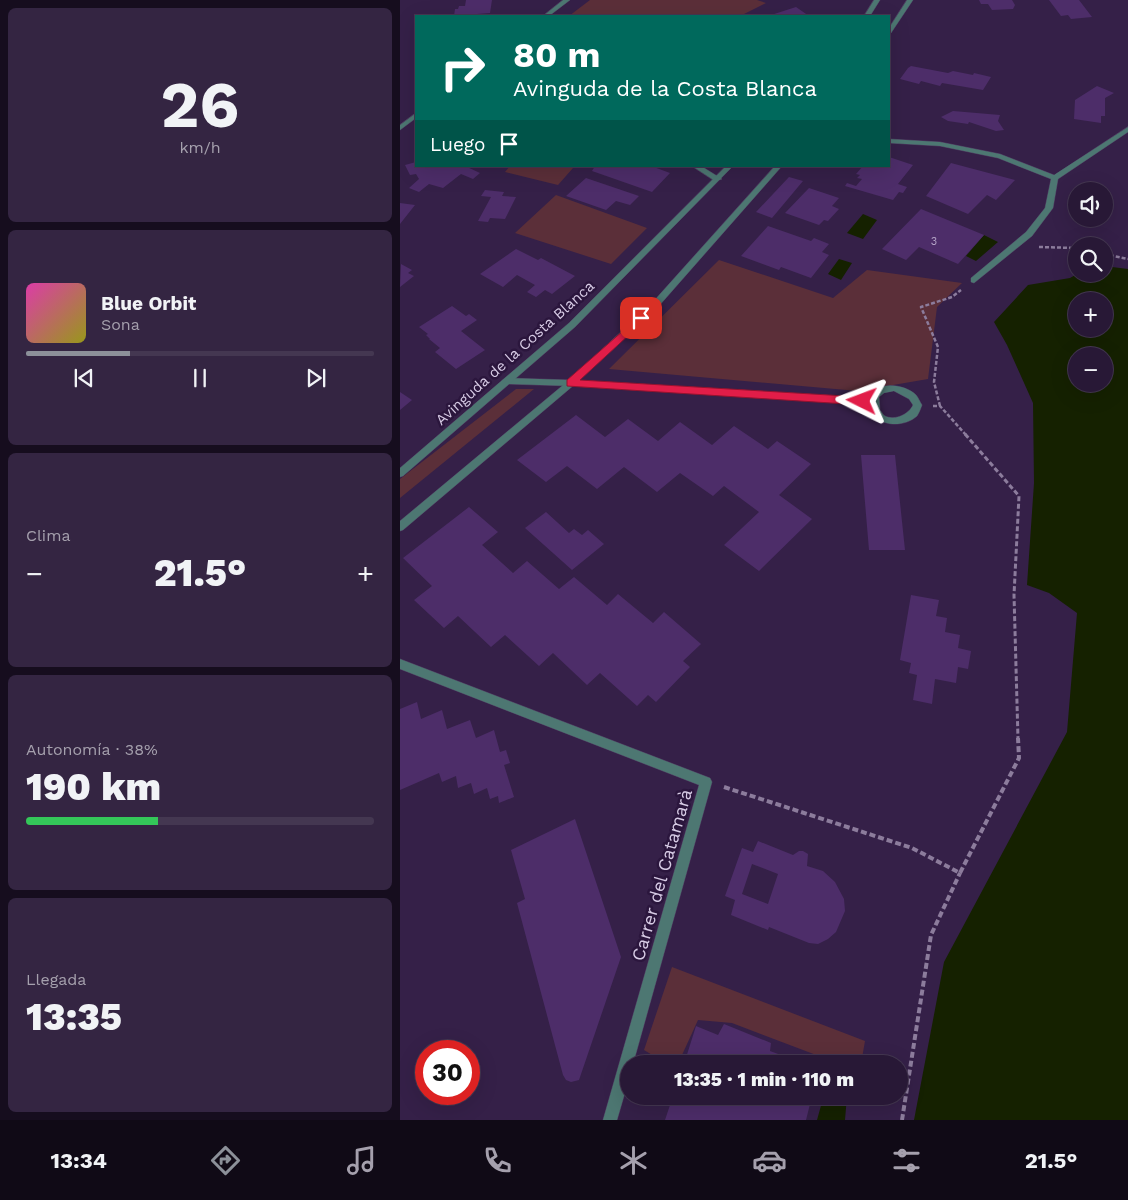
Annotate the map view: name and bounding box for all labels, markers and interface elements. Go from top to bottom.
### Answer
text: 80 m [513,34,600,76]
icon: right [430,35,495,100]
text: 26 [161,67,239,143]
text: Avinguda de la Costa Blanca [513,76,817,101]
icon: arrive [495,130,523,158]
text: Luego [430,133,485,156]
text: km/h [179,138,221,157]
map controls [1068,182,1113,392]
button: sound [1068,182,1113,227]
house number: 3 [931,235,937,248]
button: search [1068,237,1113,282]
street label: Avinguda de la Costa Blanca [432,277,598,429]
text: Blue Orbit [101,292,196,315]
button: + [1068,292,1113,337]
pin [620,297,662,339]
icon: arrive [627,304,655,332]
text: Sona [101,315,140,334]
button: − [1068,347,1113,392]
icon: previous [70,364,98,392]
icon: pause [186,364,214,392]
icon: next [302,364,330,392]
position arrow [835,374,887,426]
text: Clima [26,526,70,545]
text: 21.5° [154,551,246,595]
text: − [26,557,43,590]
text: + [357,557,374,590]
text: Autonomía · 38% [26,740,158,759]
text: 190 km [26,765,161,809]
street label: Carrer del Catamarà [627,787,696,963]
text: Llegada [26,970,86,989]
text: 13:35 [26,995,122,1039]
speed limit sign: 30 [415,1040,480,1105]
text: 13:35 · 1 min · 110 m [674,1068,854,1091]
icon: directions [208,1143,243,1178]
icon: music [344,1143,379,1178]
icon: phone [480,1143,515,1178]
icon: climate [616,1143,651,1178]
icon: car [752,1143,787,1178]
icon: filters [889,1143,924,1178]
text: 13:34 [51,1148,107,1173]
text: 21.5° [1025,1148,1077,1173]

